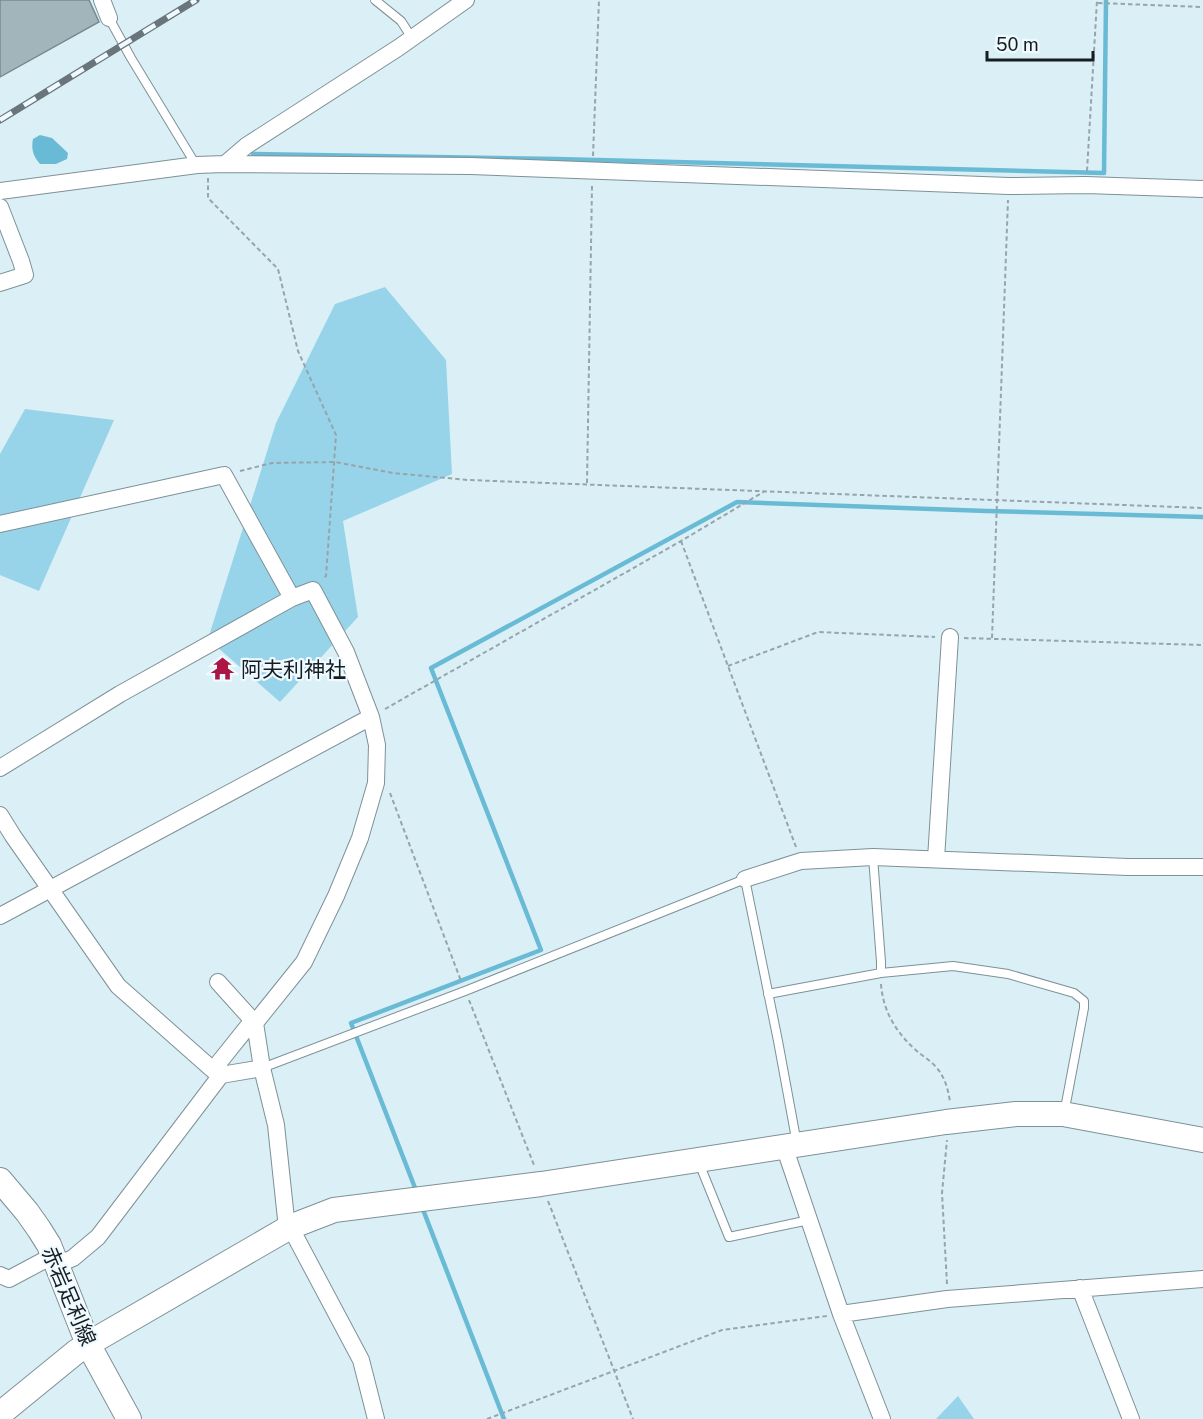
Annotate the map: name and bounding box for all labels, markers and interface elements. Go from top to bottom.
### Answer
scale bar [987,24,1094,62]
text: 50 m [996,34,1039,55]
temple icon: 阿夫利神社 [210,656,236,682]
place label: 阿夫利神社 [241,657,346,682]
street label: 赤岩足利線 [37,1243,101,1349]

